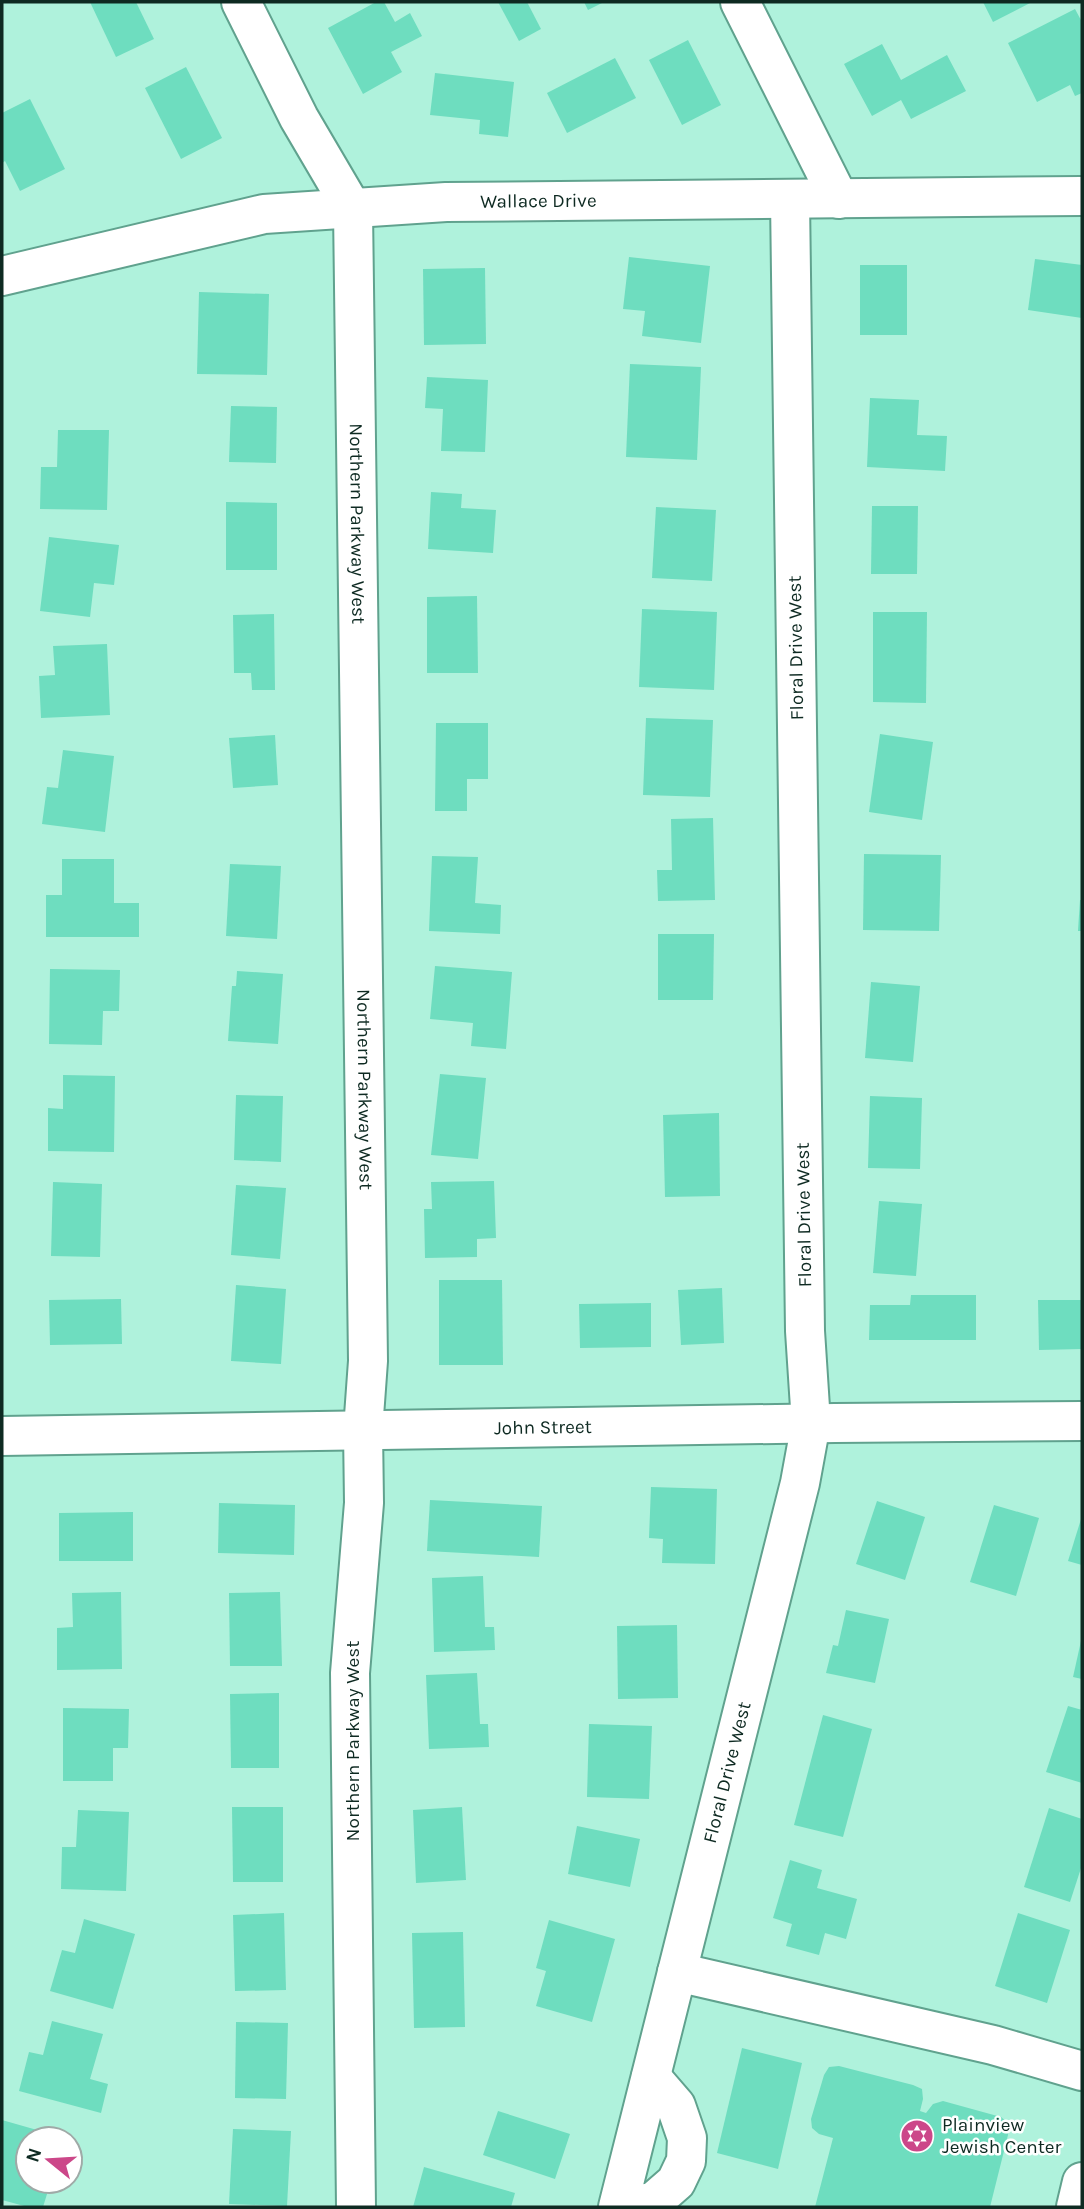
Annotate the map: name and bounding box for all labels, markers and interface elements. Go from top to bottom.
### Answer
street label: Wallace Drive [480,190,597,213]
street label: Northern Parkway West [345,423,369,624]
street label: Floral Drive West [784,575,808,721]
street label: Northern Parkway West [352,989,377,1190]
street label: Floral Drive West [792,1142,816,1288]
street label: John Street [494,1416,592,1439]
street label: Northern Parkway West [342,1641,364,1841]
street label: Floral Drive West [699,1699,756,1846]
place label: Plainview Jewish Center [942,2114,1062,2158]
synagogue icon: Plainview Jewish Center [898,2117,936,2155]
north arrow [14,2125,84,2195]
text: N [21,2145,46,2165]

